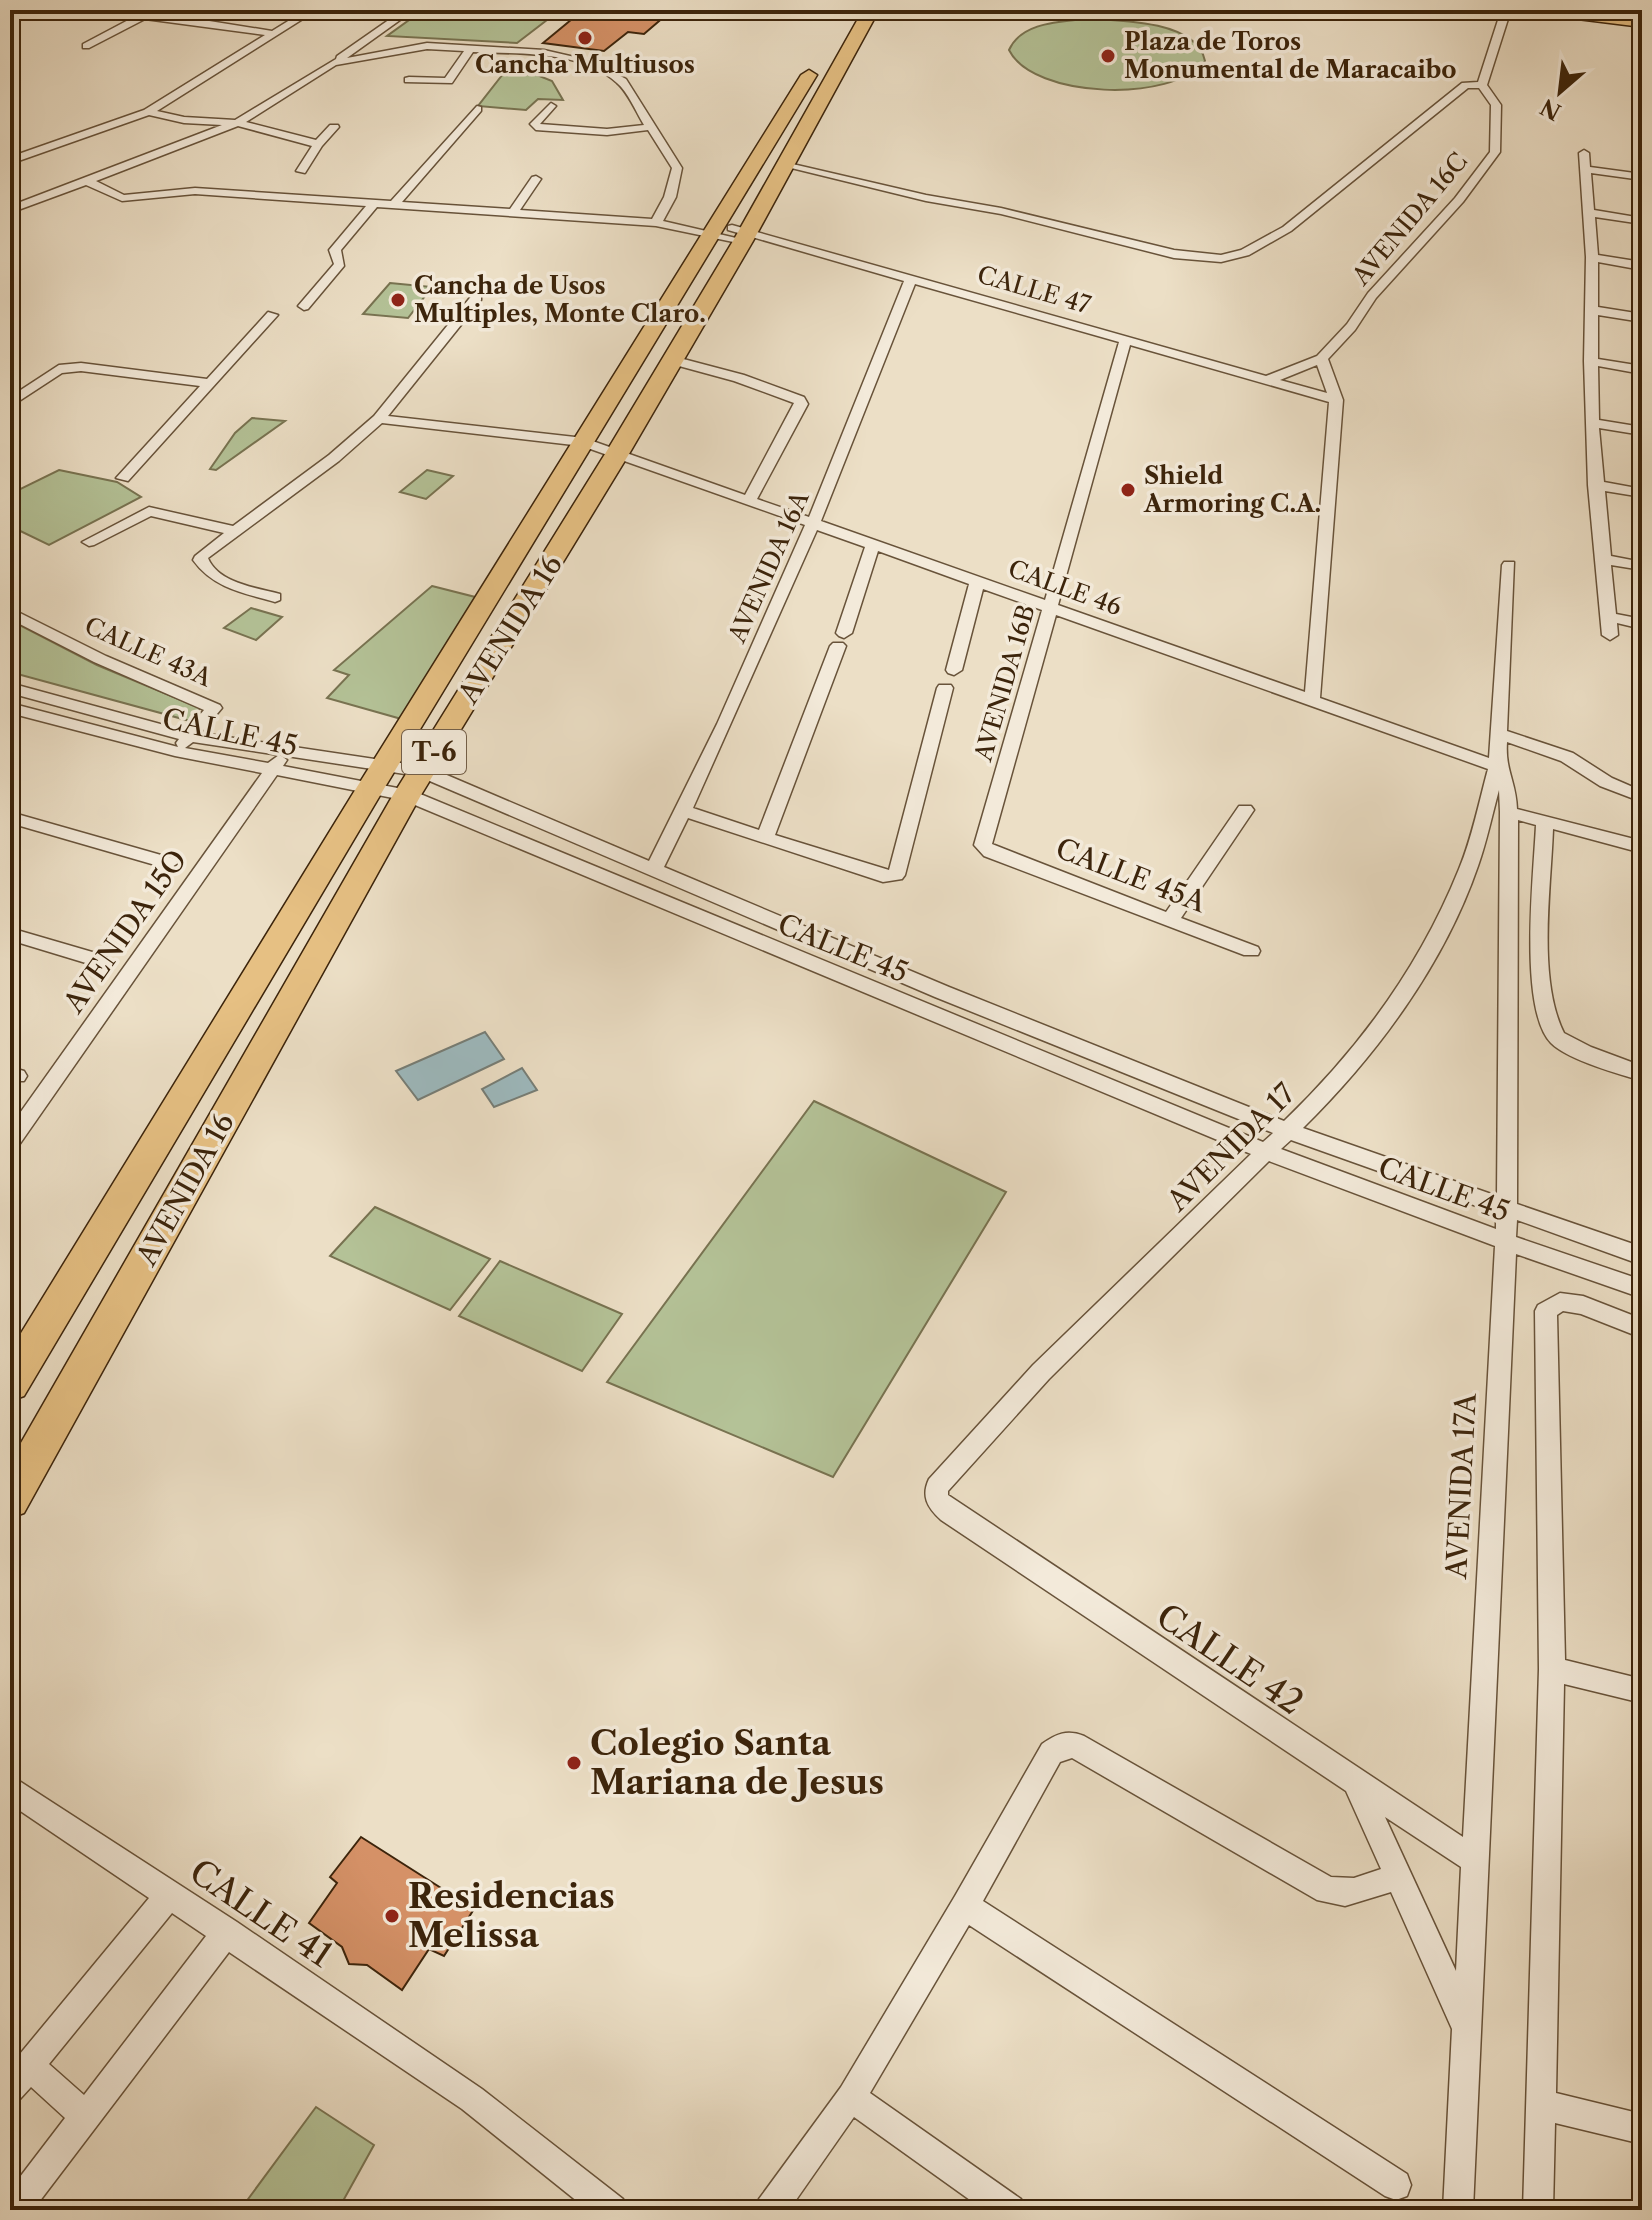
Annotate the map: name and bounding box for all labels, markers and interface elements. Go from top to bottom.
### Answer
place label: Plaza de Toros Monumental de Maracaibo [1124,27,1457,84]
marker: Cancha Multiusos [576,29,594,47]
marker: Plaza de Toros Monumental de Maracaibo [1099,47,1117,65]
place label: Cancha Multiusos [475,50,695,79]
north arrow [1520,52,1600,132]
text: N [1536,93,1566,126]
street label: AVENIDA 16C [1345,147,1473,291]
street label: CALLE 47 [974,260,1094,320]
place label: Cancha de Usos Multiples, Monte Claro. [414,271,706,328]
marker: Cancha de Usos Multiples, Monte Claro. [389,291,407,309]
place label: Shield Armoring C.A. [1143,461,1321,518]
marker: Shield Armoring C.A. [1119,481,1137,499]
street label: AVENIDA 16A [722,486,815,648]
street label: AVENIDA 16 [450,548,569,710]
street label: CALLE 46 [1004,554,1126,621]
street label: AVENIDA 16B [968,601,1041,765]
street label: CALLE 43A [80,611,217,693]
street label: CALLE 45 [159,701,301,763]
road number: T-6 [402,730,466,774]
street label: CALLE 45A [1051,831,1212,920]
street label: AVENIDA 15O [56,843,194,1020]
street label: CALLE 45 [773,907,913,989]
street label: AVENIDA 17 [1160,1076,1302,1218]
street label: AVENIDA 16 [129,1107,241,1272]
street label: CALLE 45 [1374,1150,1514,1228]
street label: AVENIDA 17A [1439,1391,1483,1581]
street label: CALLE 42 [1149,1595,1311,1723]
place label: Colegio Santa Mariana de Jesus [590,1722,884,1803]
marker: Colegio Santa Mariana de Jesus [565,1754,583,1772]
street label: CALLE 41 [182,1850,340,1976]
place label: Residencias Melissa [408,1875,615,1956]
marker: Residencias Melissa [383,1907,401,1925]

